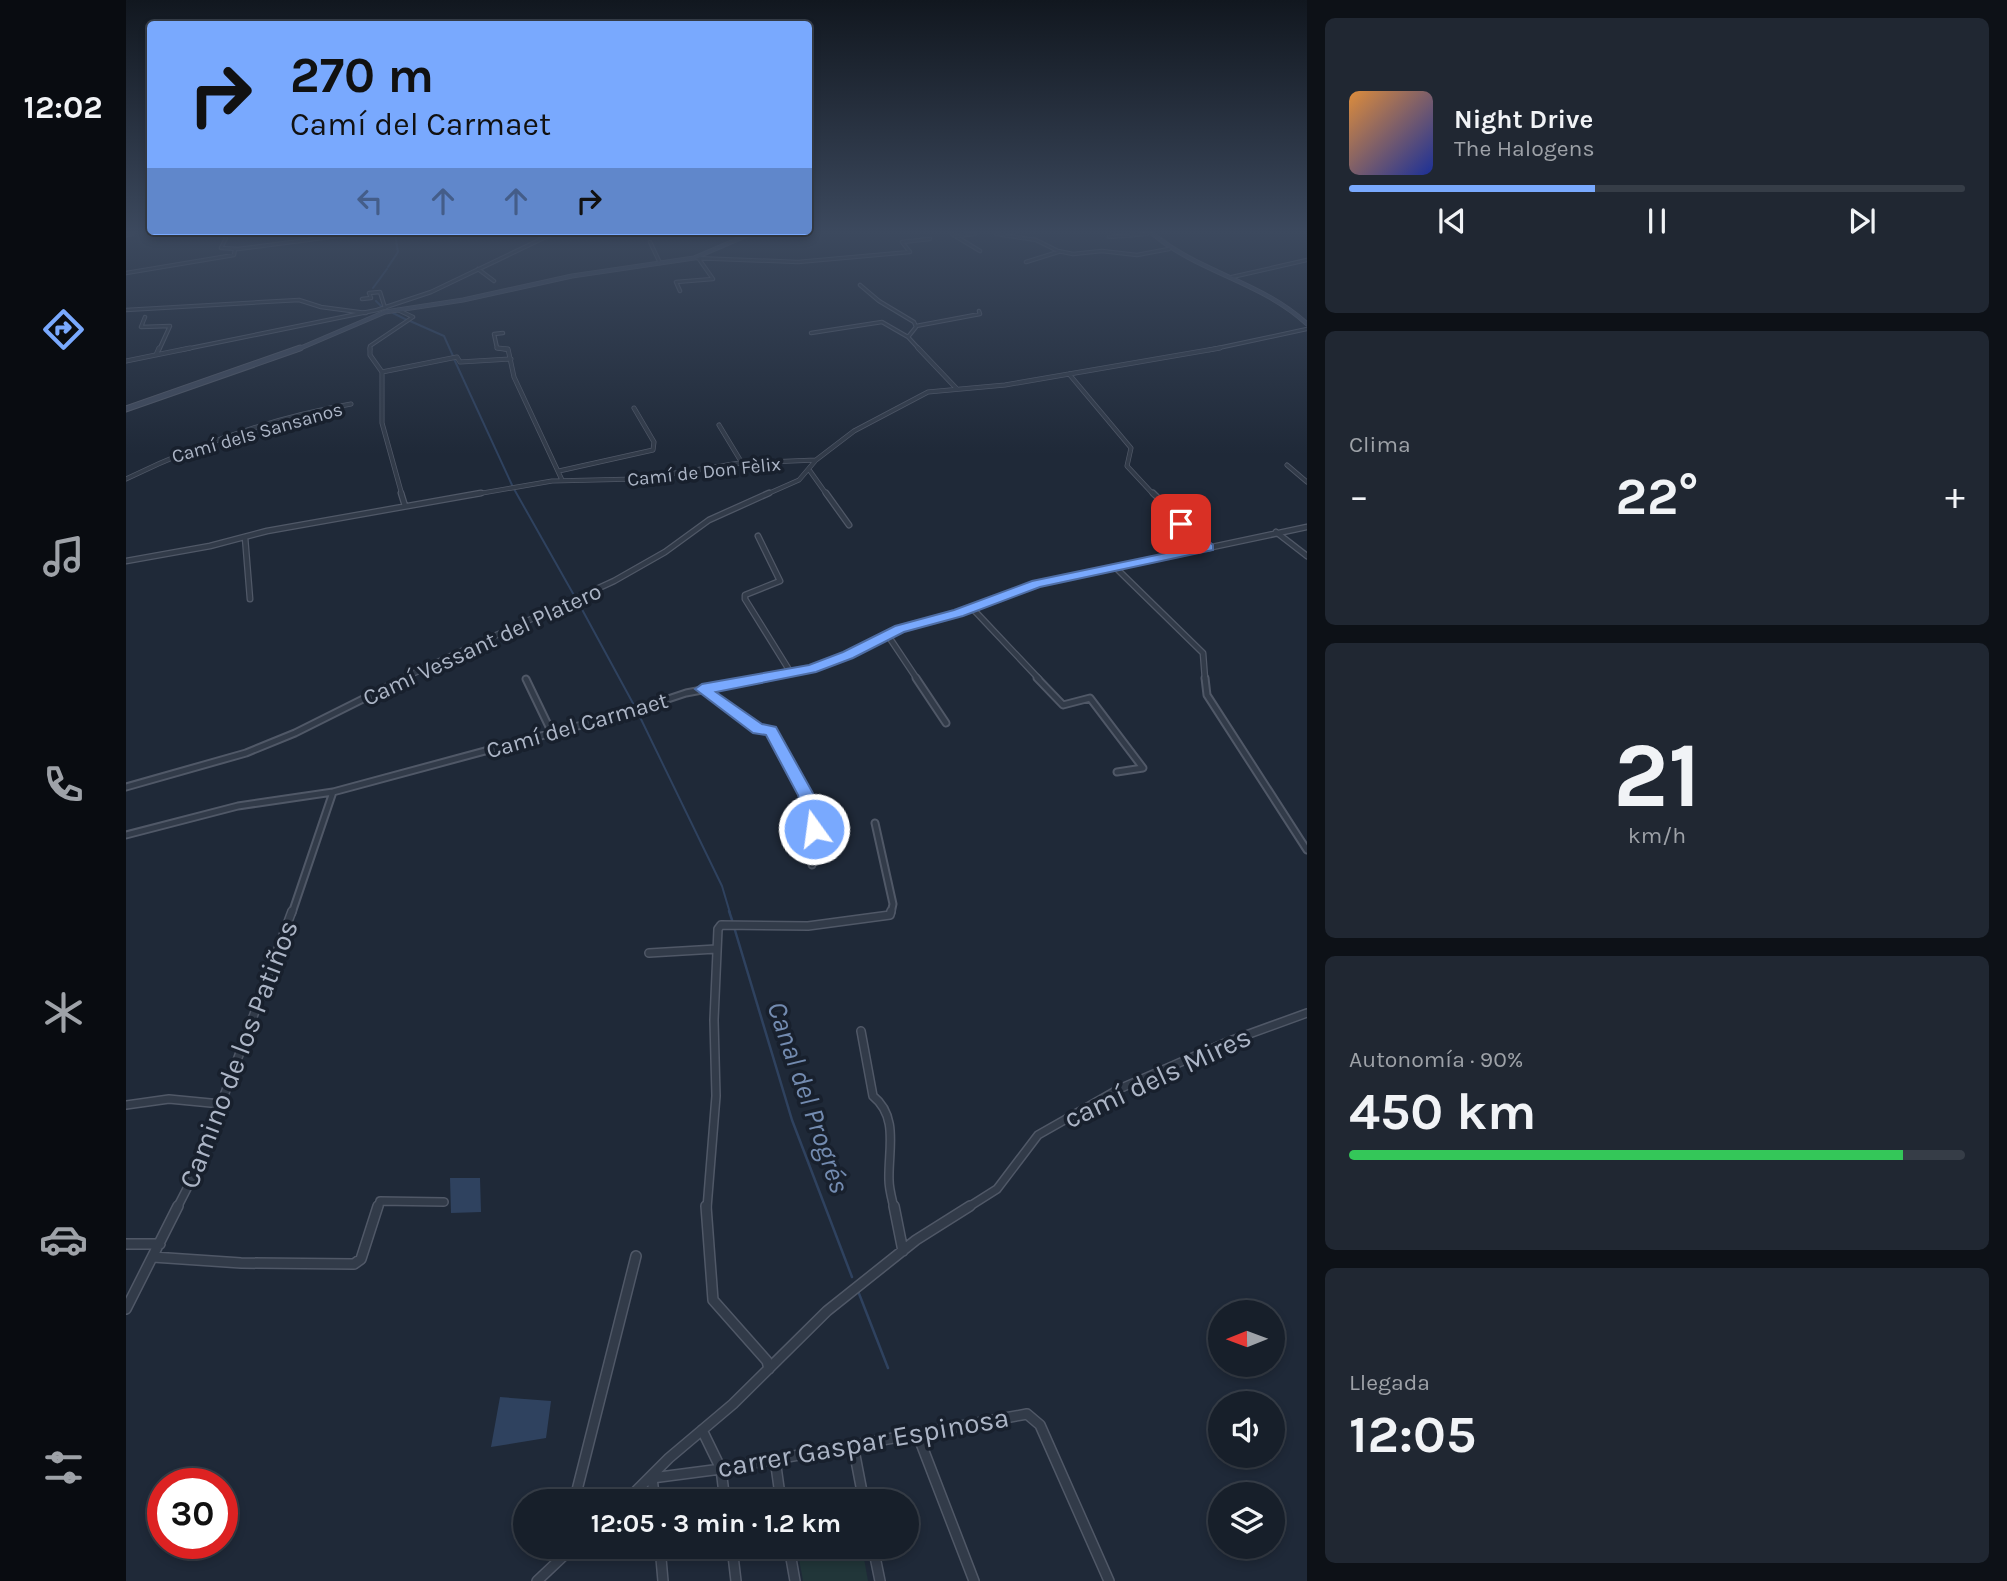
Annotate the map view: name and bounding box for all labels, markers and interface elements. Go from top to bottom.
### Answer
text: 270 m [290,47,434,104]
icon: right [175,49,266,140]
text: 12:02 [24,89,103,126]
text: Night Drive [1454,104,1593,135]
text: Camí del Carmaet [290,106,551,143]
text: The Halogens [1454,135,1594,162]
icon: left [351,182,389,220]
icon: ahead [424,182,462,220]
icon: ahead [497,182,535,220]
icon: right [570,182,608,220]
icon: previous [1433,202,1471,240]
icon: pause [1638,202,1676,240]
icon: next [1843,202,1881,240]
icon: directions [39,305,88,354]
street label: Camí dels Sansanos [169,398,345,468]
text: Clima [1349,431,1411,458]
street label: Camí de Don Fèlix [626,453,782,491]
text: 22° [1615,466,1699,527]
text: − [1349,474,1369,519]
text: + [1945,474,1965,519]
pin [1151,494,1211,554]
icon: arrive [1162,505,1200,543]
icon: music [39,532,88,581]
street label: Camí Vessant del Platero [359,577,606,712]
street label: Camí del Carmaet [483,687,671,764]
text: 21 [1613,723,1701,829]
icon: phone [39,760,88,809]
position arrow [777,792,851,866]
text: km/h [1628,822,1686,849]
street label: Camino de los Patiños [172,915,305,1193]
icon: climate [39,988,88,1037]
water label: Canal del Progrés [760,997,857,1197]
street label: camí dels Mires [1058,1020,1256,1135]
text: Autonomía · 90% [1349,1046,1524,1073]
text: 450 km [1349,1081,1536,1142]
icon: car [39,1215,88,1264]
north arrow [1208,1300,1284,1377]
map controls [1208,1300,1285,1559]
text: Llegada [1349,1369,1430,1396]
button: sound [1208,1391,1285,1468]
street label: carrer Gaspar Espinosa [715,1401,1011,1484]
text: 12:05 [1349,1404,1476,1465]
icon: filters [39,1443,88,1492]
speed limit sign: 30 [147,1468,238,1559]
button: layers [1208,1482,1285,1559]
text: 12:05 · 3 min · 1.2 km [591,1508,841,1539]

